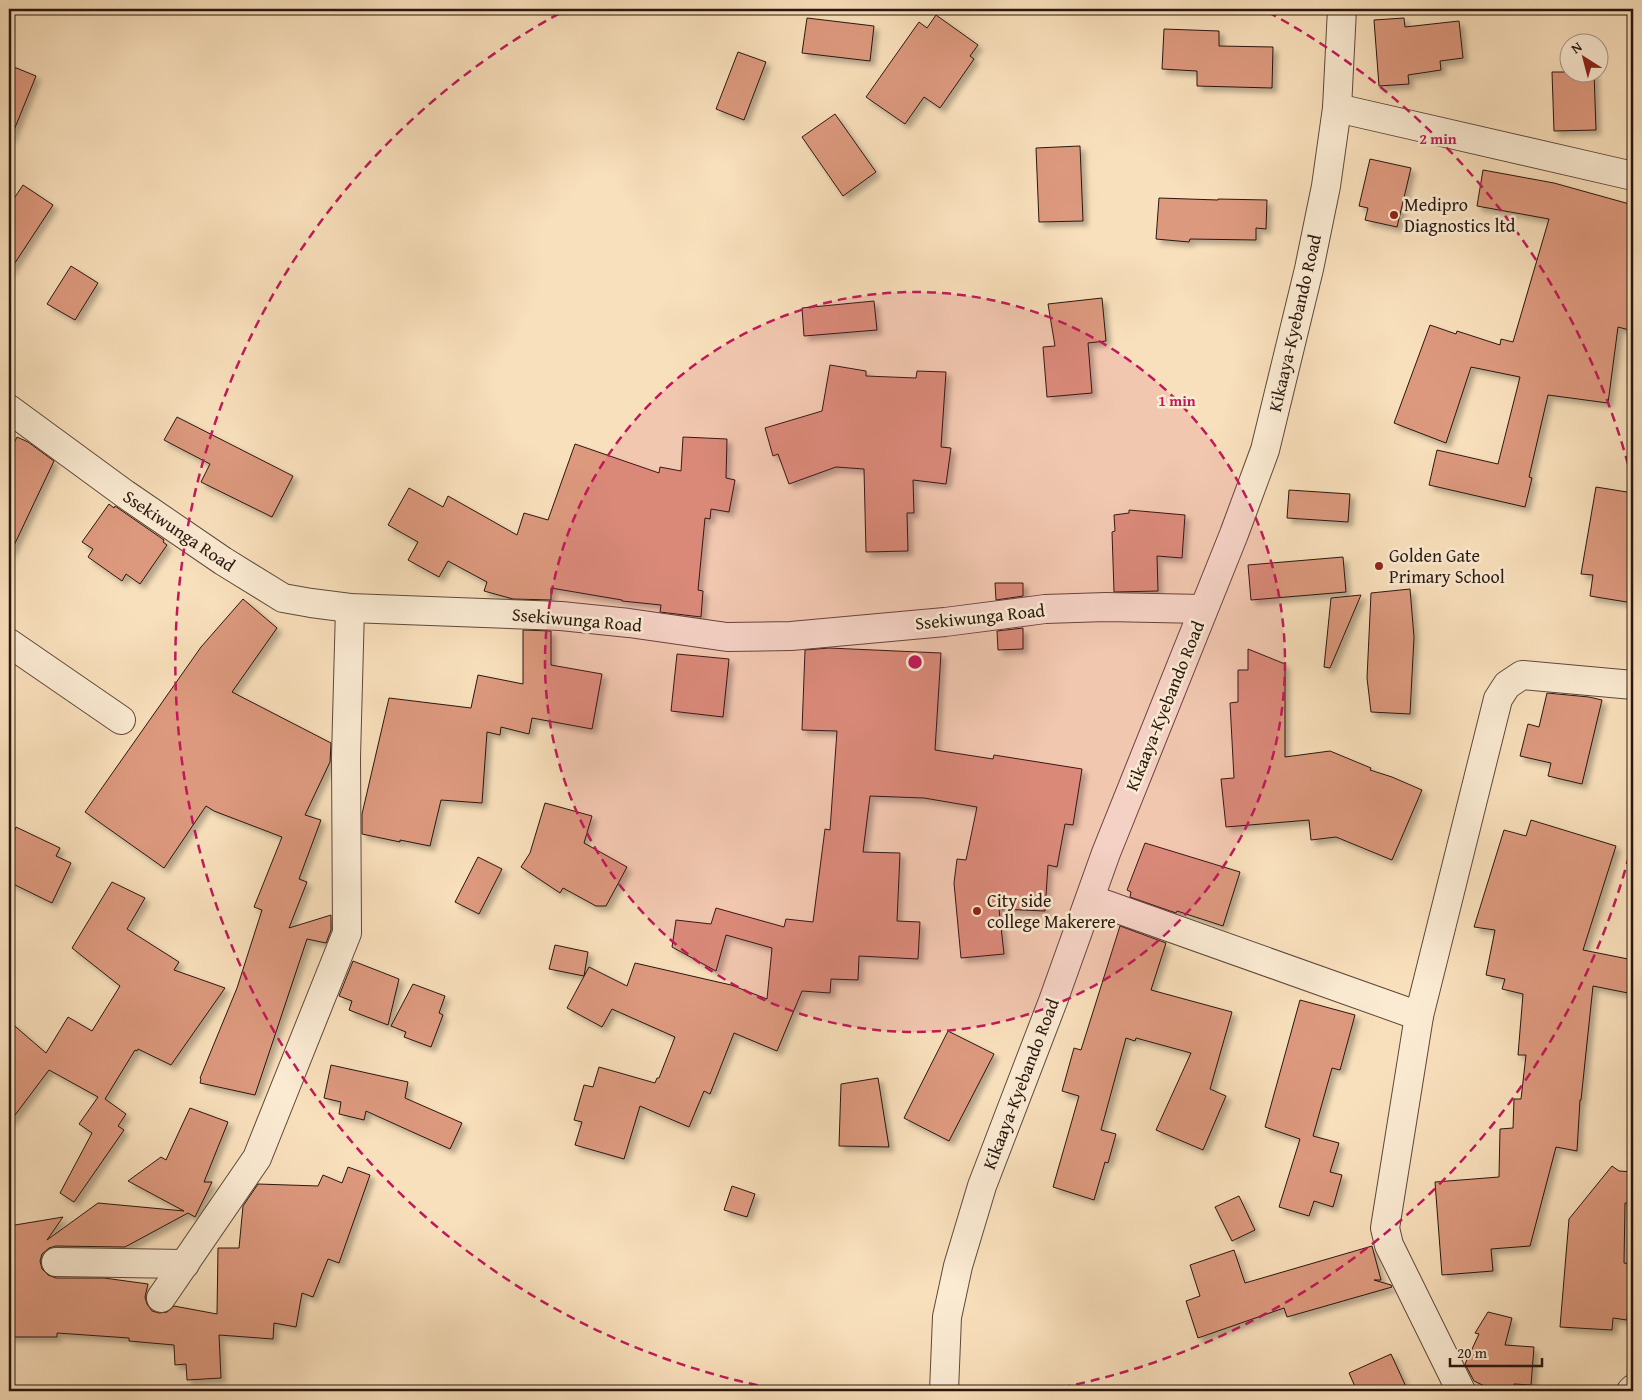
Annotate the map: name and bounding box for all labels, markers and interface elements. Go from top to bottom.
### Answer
north arrow [1560,32,1610,82]
text: N [1567,36,1587,58]
text: 2 min [1419,128,1457,149]
place label: Medipro Diagnostics ltd [1404,191,1516,239]
marker: Medipro Diagnostics ltd [1388,209,1400,221]
street label: Kikaaya-Kyebando Road [1261,231,1328,414]
text: 1 min [1158,390,1196,411]
street label: Ssekiwunga Road [118,483,241,578]
place label: Golden Gate Primary School [1389,542,1505,590]
marker: Golden Gate Primary School [1373,560,1385,572]
street label: Ssekiwunga Road [914,596,1047,637]
street label: Ssekiwunga Road [511,600,644,639]
street label: Kikaaya-Kyebando Road [1118,616,1211,795]
centre of rings [906,653,924,671]
place label: City side college Makerere [987,887,1116,935]
marker: City side college Makerere [971,905,983,917]
street label: Kikaaya-Kyebando Road [975,994,1066,1173]
scale bar [1450,1335,1542,1367]
text: 20 m [1457,1342,1488,1363]

